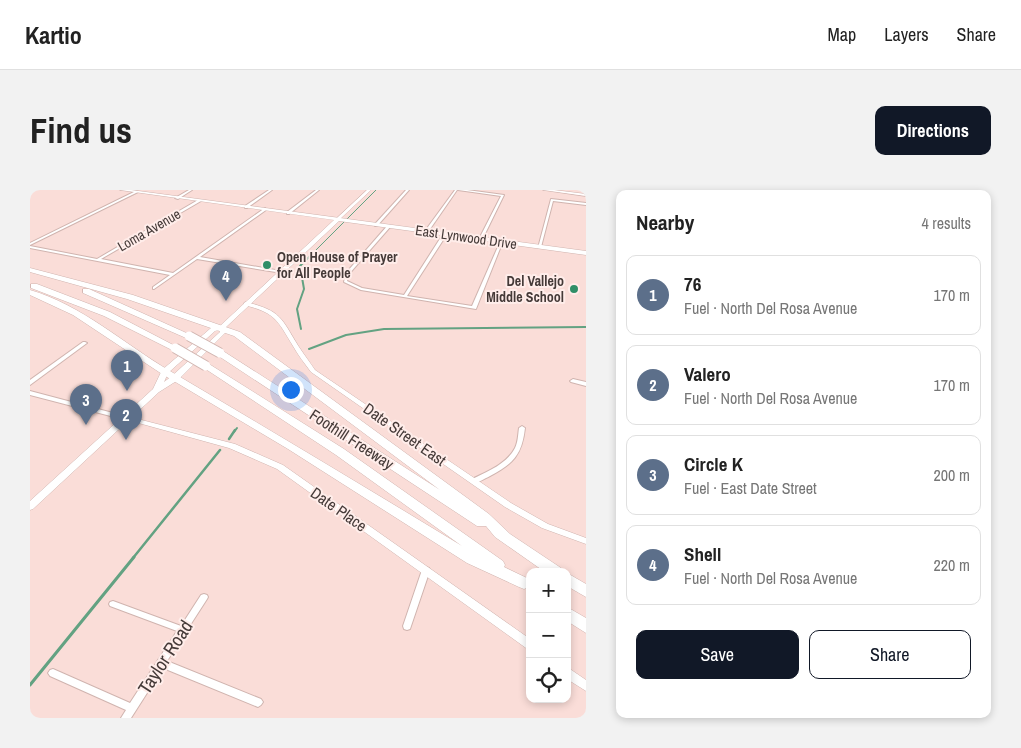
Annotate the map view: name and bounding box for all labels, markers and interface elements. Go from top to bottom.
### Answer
text: Kartio [25,19,82,51]
text: Map [828,22,856,47]
text: Layers [884,22,929,47]
text: Share [957,22,996,47]
button: Directions [875,106,991,155]
text: Find us [30,107,132,154]
street label: Loma Avenue [114,205,184,255]
text: Nearby [636,208,694,237]
text: 4 results [921,212,971,234]
street label: East Lynwood Drive [414,221,518,253]
place label: Open House of Prayer for All People [277,248,398,282]
marker: Open House of Prayer for All People [261,259,273,271]
pin: 4 [210,260,242,301]
text: 76 [684,271,701,297]
place label: Del Vallejo Middle School [486,272,564,306]
marker: Del Vallejo Middle School [568,283,580,295]
text: 1 [649,284,657,306]
text: 170 m [934,284,970,306]
text: Fuel · North Del Rosa Avenue [684,297,857,319]
pin: 1 [111,350,143,391]
text: Valero [684,361,731,387]
text: 2 [649,374,657,396]
text: 170 m [934,374,970,396]
your location [278,377,304,403]
pin: 3 [70,384,102,425]
text: Fuel · North Del Rosa Avenue [684,387,857,409]
street label: Date Street East [359,397,451,471]
pin: 2 [110,399,142,440]
street label: Foothill Freeway [306,404,399,475]
text: Circle K [684,451,743,477]
text: 3 [649,464,657,486]
text: 200 m [934,464,970,486]
text: Fuel · East Date Street [684,477,817,499]
street label: Date Place [306,482,372,536]
text: Shell [684,541,721,567]
text: 4 [649,554,657,576]
text: 220 m [934,554,970,576]
text: Fuel · North Del Rosa Avenue [684,567,857,589]
map controls [526,568,571,703]
button: + [526,568,571,613]
button: − [526,613,571,658]
street label: Taylor Road [131,615,199,699]
button: Save [636,630,799,679]
button: Share [809,630,971,679]
button: locate [526,658,571,703]

